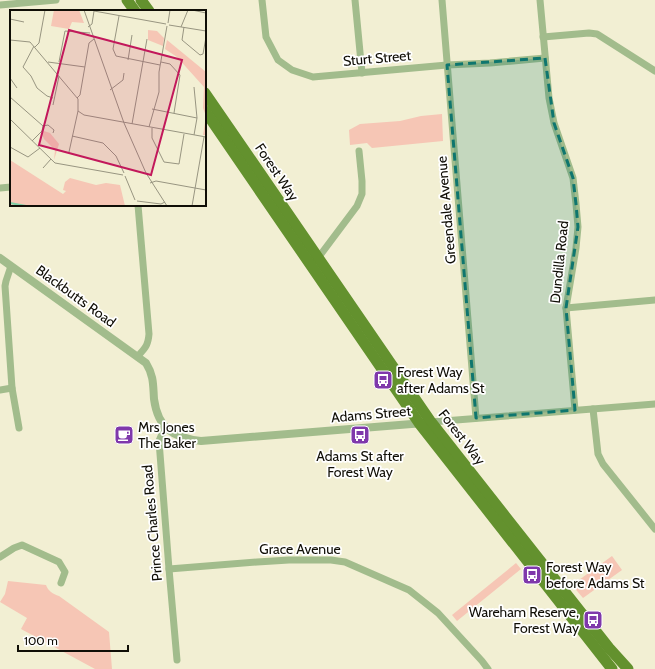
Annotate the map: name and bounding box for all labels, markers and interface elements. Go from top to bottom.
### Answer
inset map [10,10,206,206]
street label: Sturt Street [342,46,412,70]
street label: Forest Way [251,140,303,204]
street label: Greendale Avenue [432,155,460,265]
street label: Dundilla Road [546,220,572,304]
street label: Blackbutts Road [32,261,120,331]
place label: Forest Way after Adams St [397,363,485,397]
bus stop icon: Forest Way after Adams St [372,369,394,391]
street label: Adams Street [330,402,412,426]
street label: Forest Way [435,406,489,468]
place label: Mrs Jones The Baker [138,418,196,452]
cafe icon: Mrs Jones The Baker [113,424,135,446]
bus stop icon: Adams St after Forest Way [349,424,371,446]
place label: Adams St after Forest Way [316,447,404,481]
street label: Prince Charles Road [138,464,166,582]
street label: Grace Avenue [259,540,341,558]
place label: Forest Way before Adams St [546,558,645,592]
bus stop icon: Forest Way before Adams St [521,564,543,586]
place label: Wareham Reserve, Forest Way [469,603,579,637]
bus stop icon: Wareham Reserve, Forest Way [582,609,604,631]
scale bar [18,627,128,653]
text: 100 m [24,633,58,648]

